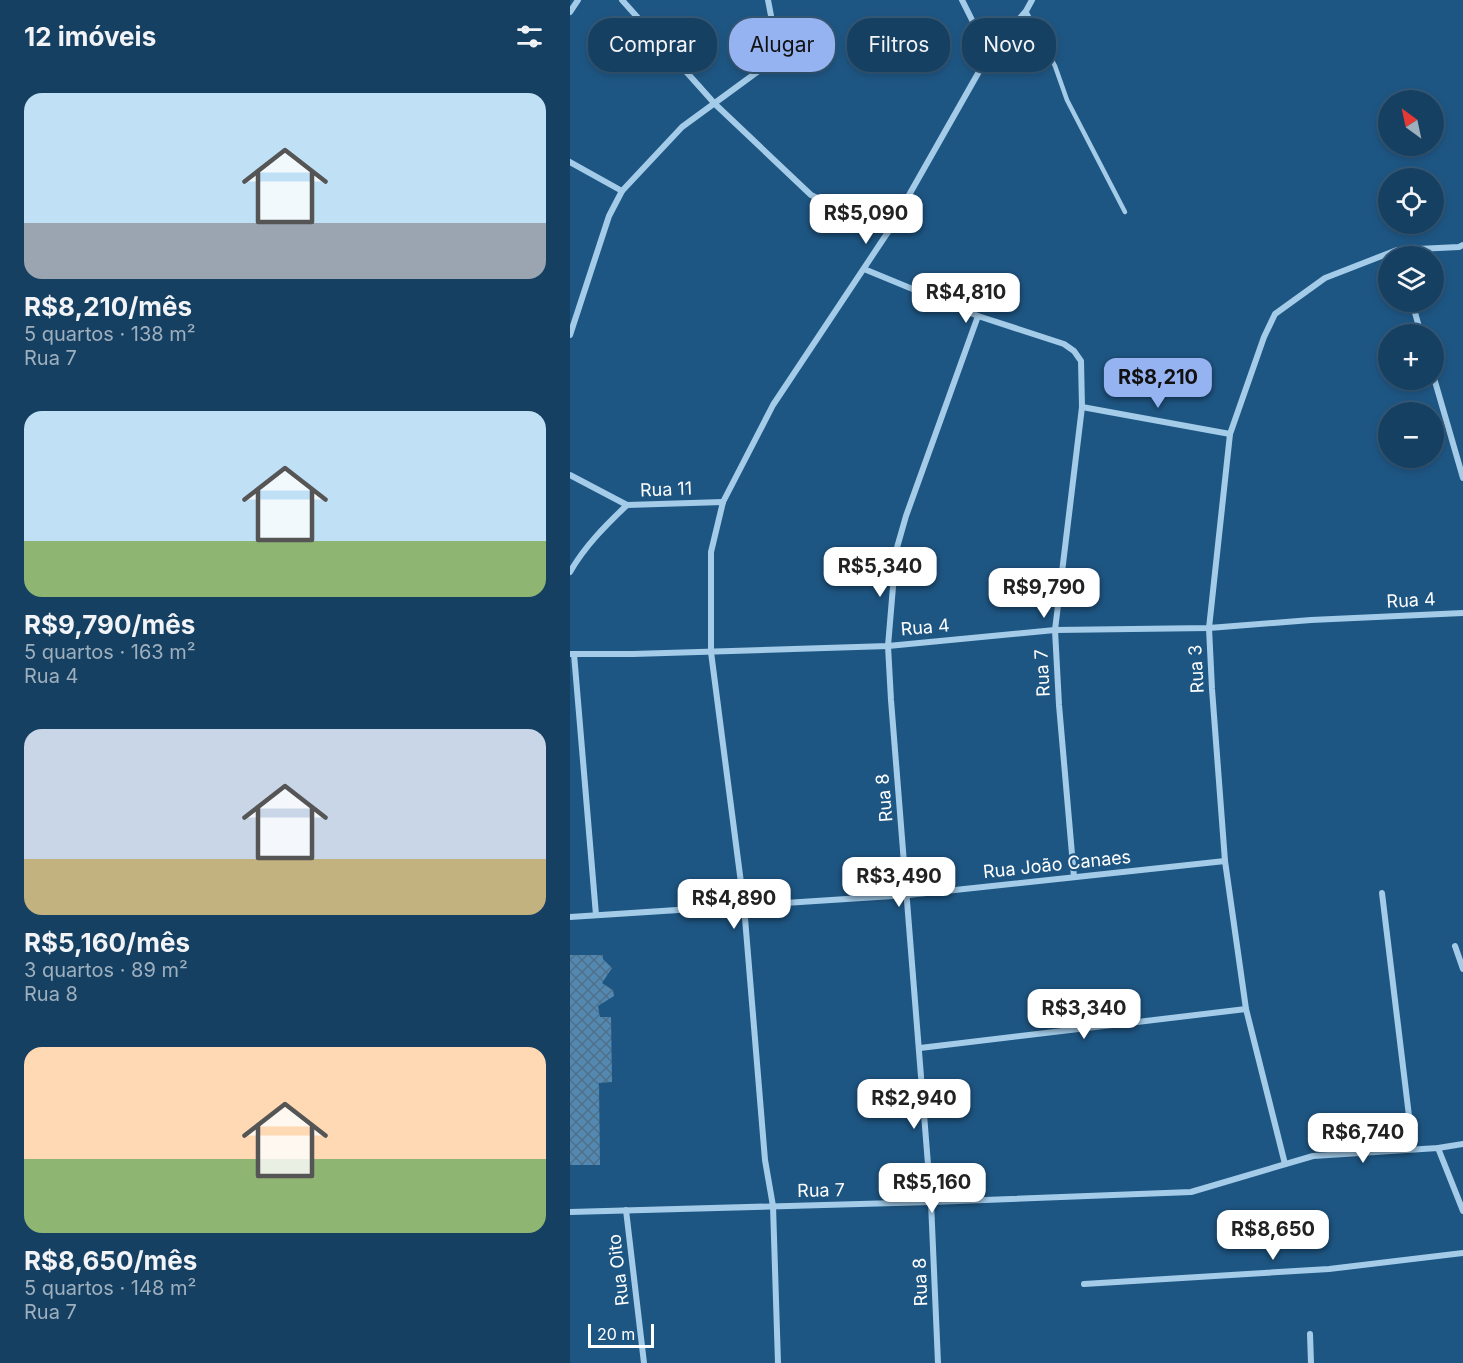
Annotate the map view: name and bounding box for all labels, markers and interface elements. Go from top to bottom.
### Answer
chip: Comprar [588,18,717,72]
chip: Alugar [729,18,835,72]
chip: Filtros [847,18,950,72]
chip: Novo [962,18,1056,72]
icon: filters [513,20,546,53]
text: 12 imóveis [24,21,156,52]
north arrow [1378,90,1444,156]
map controls [1378,90,1444,468]
icon: home [231,132,339,240]
button: locate [1378,168,1444,234]
pin: R$5,090 [811,194,921,245]
text: R$5,090 [824,201,908,225]
button: layers [1378,246,1444,312]
pin: R$4,810 [911,273,1021,324]
text: R$4,810 [926,280,1006,304]
text: R$8,210/mês [24,291,192,322]
text: 5 quartos · 138 m² [24,322,196,346]
button: + [1378,324,1444,390]
text: Rua 7 [24,346,77,370]
pin: R$8,210 [1103,358,1213,409]
text: R$8,210 [1118,365,1198,389]
button: − [1378,402,1444,468]
icon: home [231,450,339,558]
street label: Rua 11 [640,478,692,500]
pin: R$5,340 [825,547,935,598]
text: R$5,340 [838,554,922,578]
pin: R$9,790 [989,568,1099,619]
text: R$9,790 [1003,575,1085,599]
street label: Rua 4 [1386,588,1436,612]
text: R$9,790/mês [24,609,195,640]
street label: Rua 4 [900,614,950,640]
text: 5 quartos · 163 m² [24,640,196,664]
street label: Rua 3 [1184,644,1208,694]
street label: Rua 7 [1030,649,1054,697]
text: Rua 4 [24,664,78,688]
icon: home [231,768,339,876]
street label: Rua 8 [871,773,897,823]
street label: Rua João Canaes [982,846,1132,882]
pin: R$3,490 [844,857,954,908]
text: R$3,490 [856,864,942,888]
pin: R$4,890 [679,879,789,930]
text: R$4,890 [692,886,776,910]
text: R$5,160/mês [24,927,190,958]
text: 3 quartos · 89 m² [24,958,188,982]
text: Rua 8 [24,982,78,1006]
pin: R$3,340 [1029,989,1139,1040]
text: R$3,340 [1042,996,1126,1020]
pin: R$2,940 [859,1079,969,1130]
icon: home [231,1086,339,1194]
text: R$2,940 [871,1086,957,1110]
pin: R$6,740 [1308,1113,1418,1164]
text: R$6,740 [1322,1120,1404,1144]
pin: R$5,160 [877,1163,987,1214]
text: R$5,160 [893,1170,971,1194]
street label: Rua 7 [797,1179,845,1201]
pin: R$8,650 [1218,1210,1328,1261]
text: R$8,650 [1231,1217,1315,1241]
street label: Rua Oito [603,1233,633,1307]
text: R$8,650/mês [24,1245,197,1276]
street label: Rua 8 [909,1257,931,1307]
text: 5 quartos · 148 m² [24,1276,196,1300]
text: Rua 7 [24,1300,77,1324]
scale bar [588,1321,654,1348]
text: 20 m [597,1324,635,1344]

